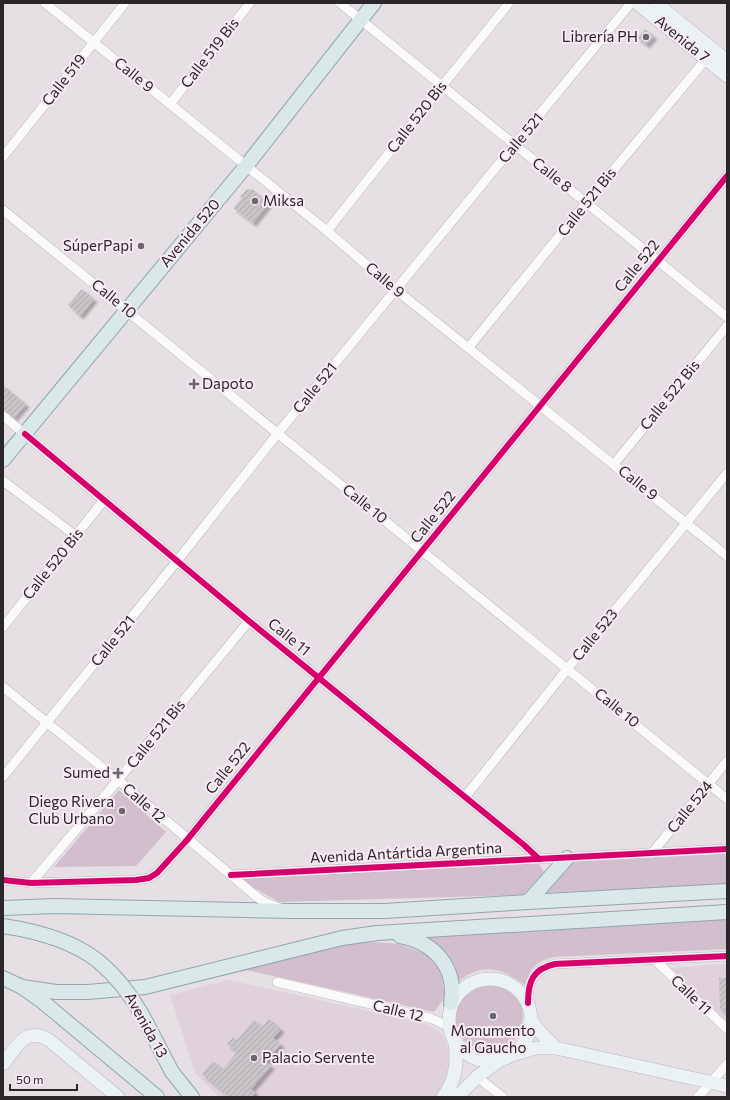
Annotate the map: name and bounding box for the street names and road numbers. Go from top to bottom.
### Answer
street label: Avenida 7 [652,11,714,66]
street label: Calle 519 Bis [176,14,242,91]
street label: Calle 519 [37,50,89,109]
street label: Calle 9 [111,53,158,96]
street label: Calle 520 Bis [383,77,450,156]
street label: Calle 521 [494,109,546,166]
street label: Calle 8 [529,153,576,196]
street label: Calle 521 Bis [553,163,619,239]
street label: Avenida 520 [155,195,223,270]
street label: Calle 522 [610,236,663,295]
street label: Calle 9 [362,258,409,301]
street label: Calle 10 [88,275,141,322]
street label: Calle 522 Bis [635,356,703,433]
street label: Calle 521 [288,358,340,416]
street label: Calle 9 [615,461,662,504]
street label: Calle 10 [339,480,392,527]
street label: Calle 522 [406,487,459,546]
street label: Calle 520 Bis [18,524,87,603]
street label: Calle 523 [568,605,621,664]
street label: Calle 521 [86,611,138,669]
street label: Calle 11 [265,614,314,659]
street label: Calle 10 [591,684,644,731]
street label: Calle 521 Bis [122,695,188,771]
street label: Calle 522 [201,738,254,797]
street label: Calle 524 [663,777,716,836]
street label: Calle 12 [119,779,170,826]
street label: Avenida Antártida Argentina [309,838,503,866]
street label: Calle 11 [668,971,716,1018]
street label: Avenida 13 [122,989,172,1060]
street label: Calle 12 [371,995,425,1025]

